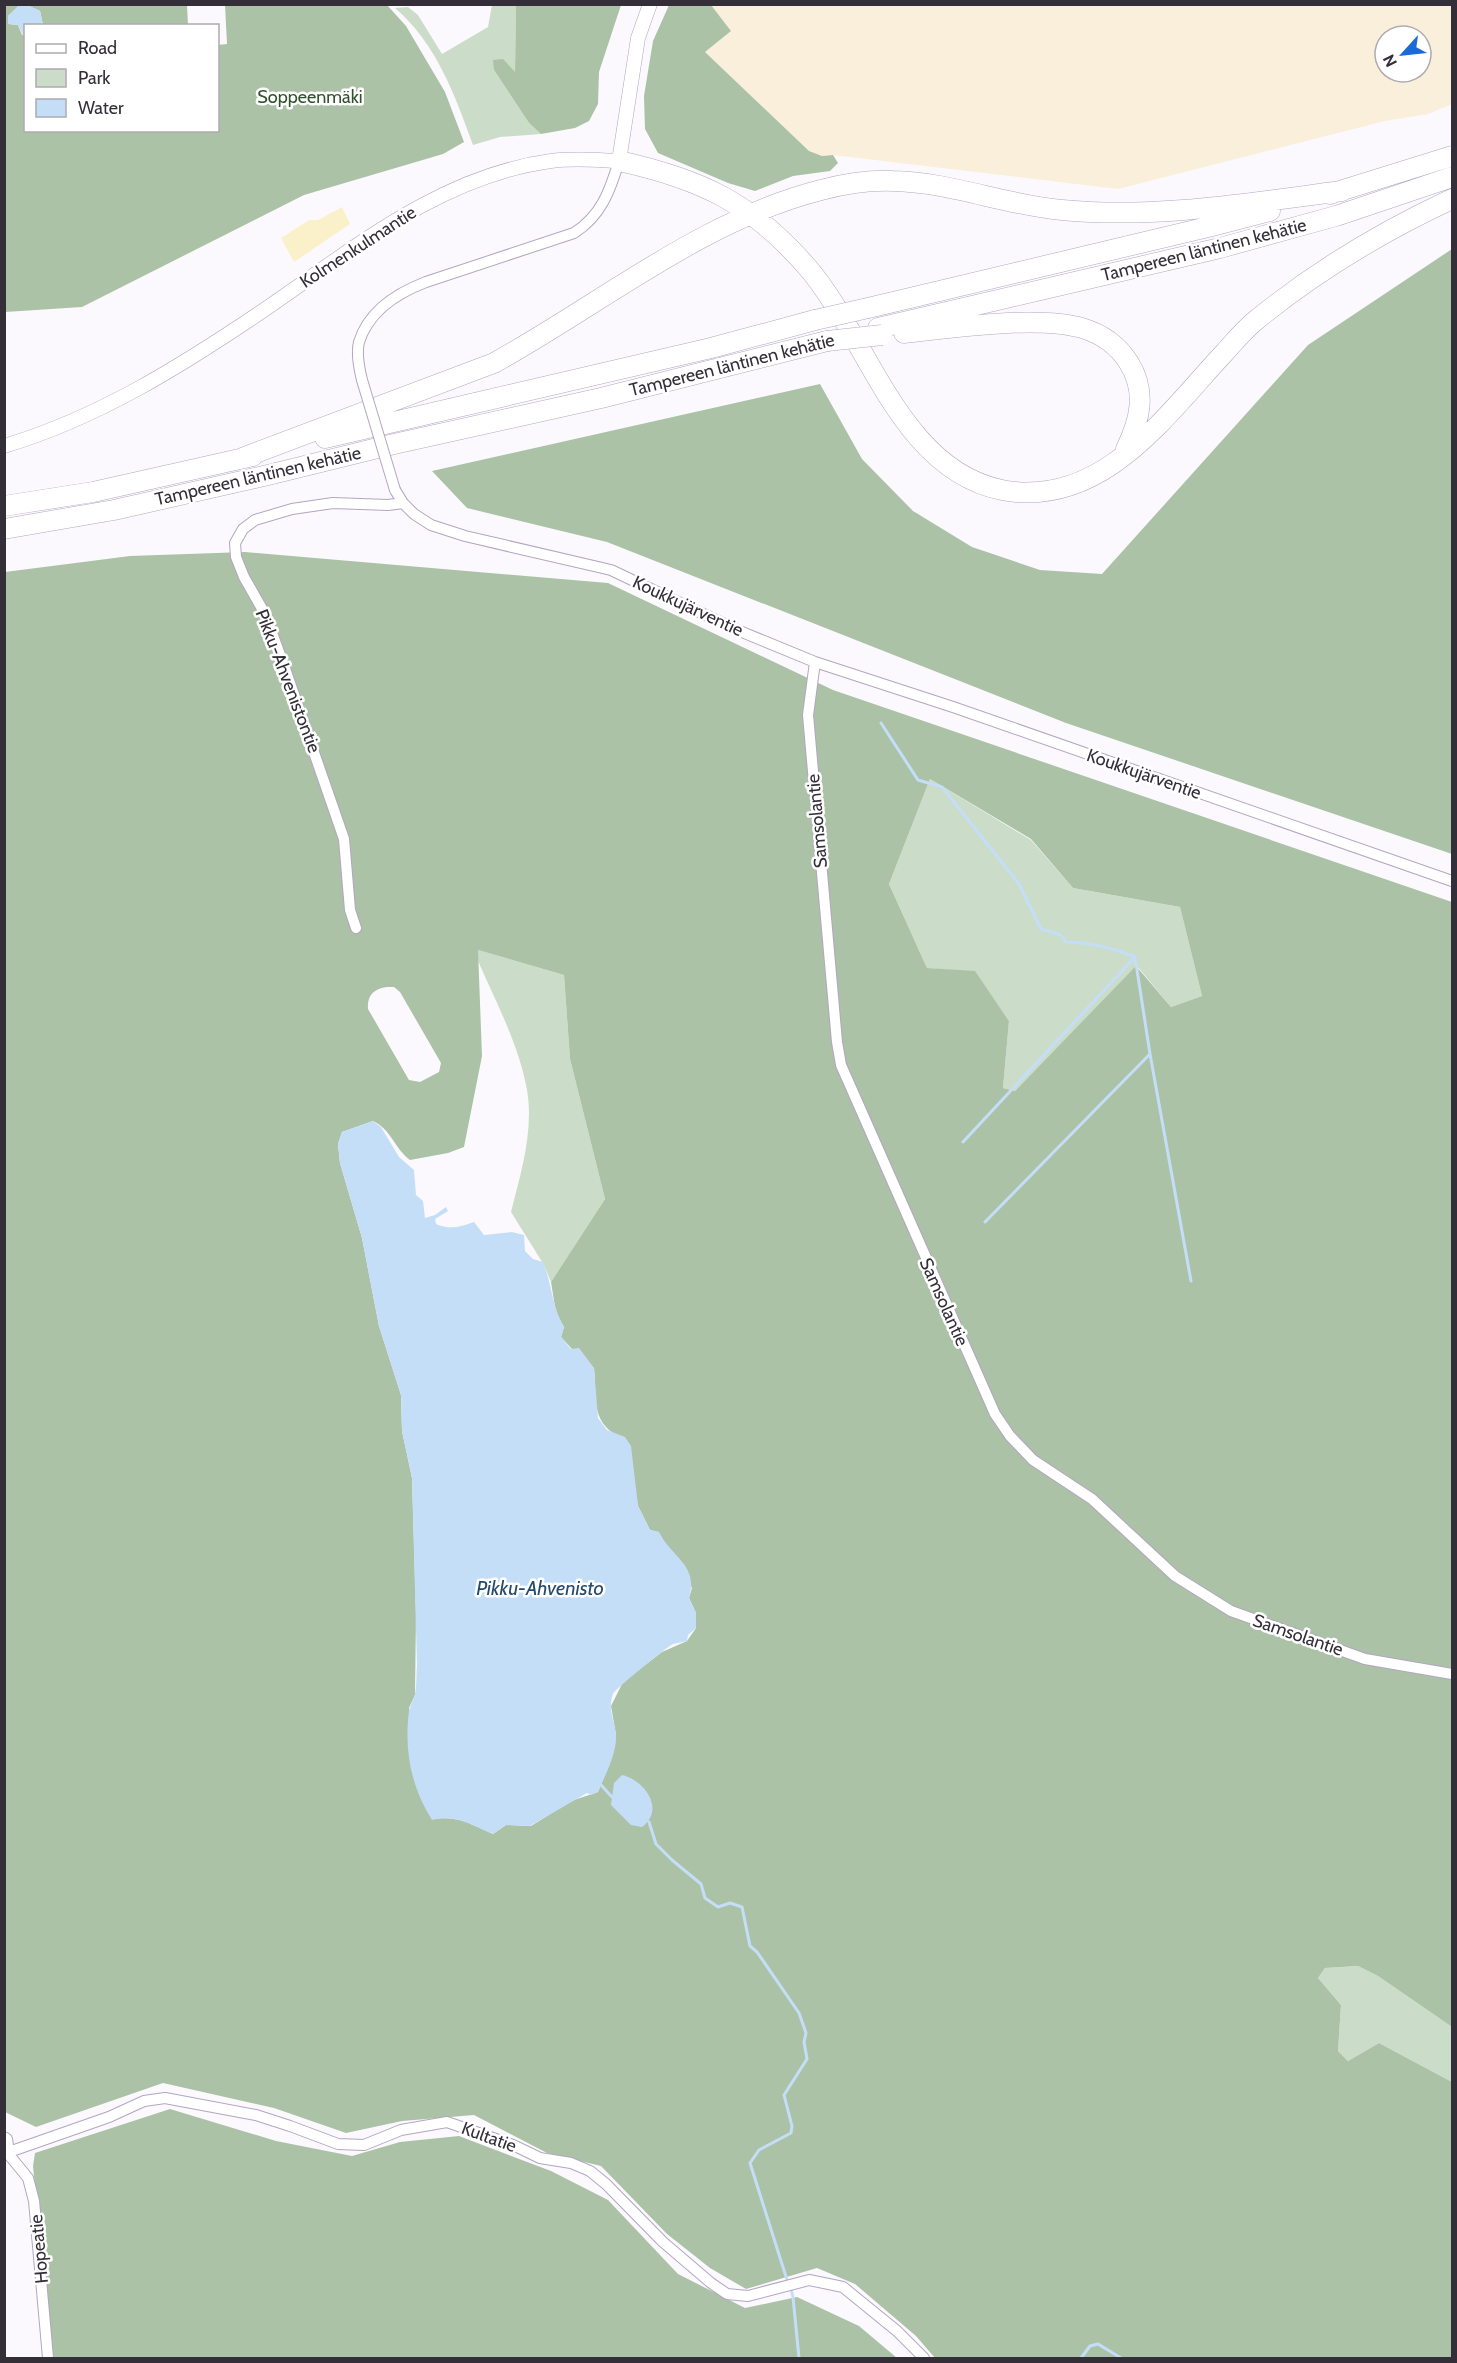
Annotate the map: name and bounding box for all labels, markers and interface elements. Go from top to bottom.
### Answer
legend [24,24,219,132]
north arrow [1373,24,1433,84]
text: Road [78,37,117,59]
text: N [1379,51,1401,70]
text: Park [78,67,111,89]
park label: Soppeenmäki [257,86,363,108]
text: Water [78,97,124,119]
street label: Kolmenkulmantie [296,201,420,293]
street label: Tampereen läntinen kehätie [1099,214,1309,286]
street label: Tampereen läntinen kehätie [627,329,837,401]
street label: Tampereen läntinen kehätie [153,442,363,510]
street label: Koukkujärventie [629,571,747,641]
street label: Pikku-Ahvenistontie [251,606,325,756]
street label: Koukkujärventie [1084,744,1204,804]
street label: Samsolantie [802,773,832,869]
street label: Samsolantie [915,1254,973,1350]
water label: Pikku-Ahvenisto [476,1576,604,1600]
street label: Samsolantie [1250,1609,1346,1661]
street label: Kultatie [458,2117,520,2157]
street label: Hopeatie [25,2214,53,2284]

